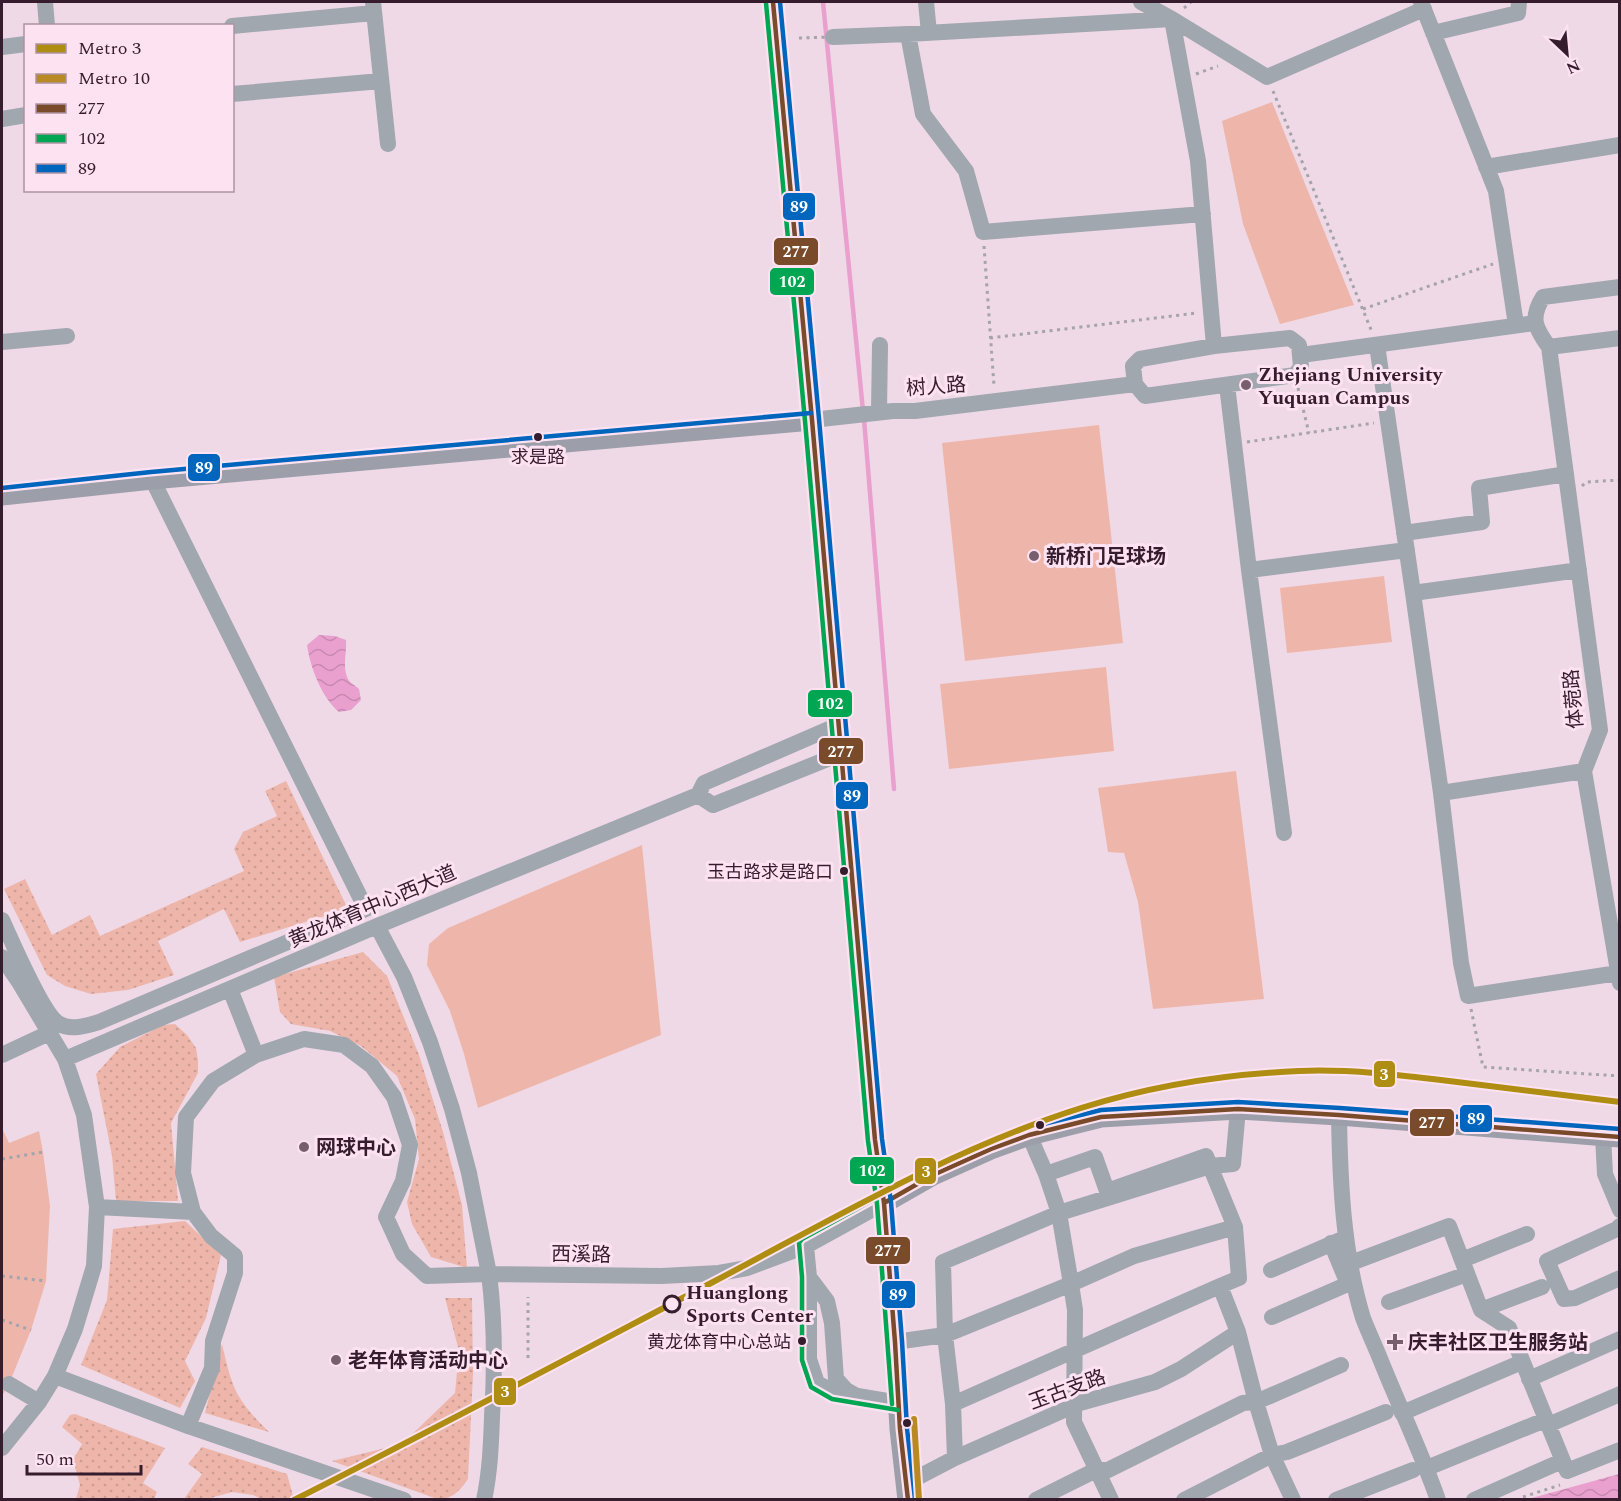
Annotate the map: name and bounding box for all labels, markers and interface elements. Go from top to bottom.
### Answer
legend [24,24,234,192]
north arrow [1537,24,1597,84]
text: Metro 3 [78,35,141,62]
text: N [1562,53,1584,80]
text: Metro 10 [78,65,150,92]
text: 277 [78,95,105,122]
text: 102 [78,125,105,152]
text: 89 [78,155,96,182]
line badge: 89 [782,192,816,221]
text: 89 [790,195,808,219]
line badge: 277 [773,237,819,266]
text: 277 [783,240,809,264]
line badge: 102 [769,267,815,296]
text: 102 [779,270,805,294]
place label: Zhejiang University Yuquan Campus [1258,360,1444,413]
street label: 树人路 [905,370,967,404]
marker: Zhejiang University Yuquan Campus [1239,378,1253,392]
marker: 求是路 [532,431,544,443]
place label: 求是路 [511,444,565,471]
line badge: 89 [187,453,221,482]
text: 89 [195,456,213,480]
place label: 新桥门足球场 [1046,542,1166,572]
marker: 新桥门足球场 [1027,549,1041,563]
street label: 体菀路 [1556,668,1592,730]
line badge: 102 [807,689,853,718]
text: 102 [817,692,843,716]
line badge: 277 [818,737,864,765]
text: 277 [828,740,854,764]
line badge: 89 [835,781,869,810]
text: 89 [843,784,861,808]
street label: 黄龙体育中心西大道 [284,858,461,956]
place label: 玉古路求是路口 [707,859,833,886]
marker: 玉古路求是路口 [838,865,850,877]
line badge: 3 [1373,1060,1396,1088]
text: 3 [1380,1063,1389,1087]
line badge: 89 [1459,1104,1493,1133]
text: 89 [1467,1107,1485,1131]
line badge: 277 [1409,1108,1455,1137]
text: 277 [1419,1111,1445,1135]
unlabelled marker [1034,1119,1046,1131]
place label: 网球中心 [316,1133,396,1163]
marker: 网球中心 [297,1140,311,1154]
line badge: 102 [849,1156,895,1185]
line badge: 3 [914,1157,937,1185]
text: 102 [859,1159,885,1183]
text: 3 [922,1160,931,1184]
line badge: 277 [865,1236,911,1265]
street label: 西溪路 [551,1239,611,1271]
text: 277 [875,1239,901,1263]
place label: Huanglong Sports Center [686,1278,813,1331]
line badge: 89 [881,1280,916,1309]
text: 89 [889,1283,907,1307]
marker: Huanglong Sports Center [663,1295,681,1313]
place label: 庆丰社区卫生服务站 [1408,1328,1588,1358]
place label: 黄龙体育中心总站 [647,1329,791,1356]
marker: 庆丰社区卫生服务站 [1386,1333,1404,1351]
marker: 黄龙体育中心总站 [796,1335,808,1347]
place label: 老年体育活动中心 [348,1346,508,1376]
marker: 老年体育活动中心 [329,1353,343,1367]
street label: 玉古支路 [1025,1362,1110,1418]
line badge: 3 [493,1377,517,1406]
text: 3 [501,1380,510,1404]
unlabelled marker [901,1417,913,1429]
scale bar [27,1438,141,1476]
text: 50 m [36,1446,74,1473]

